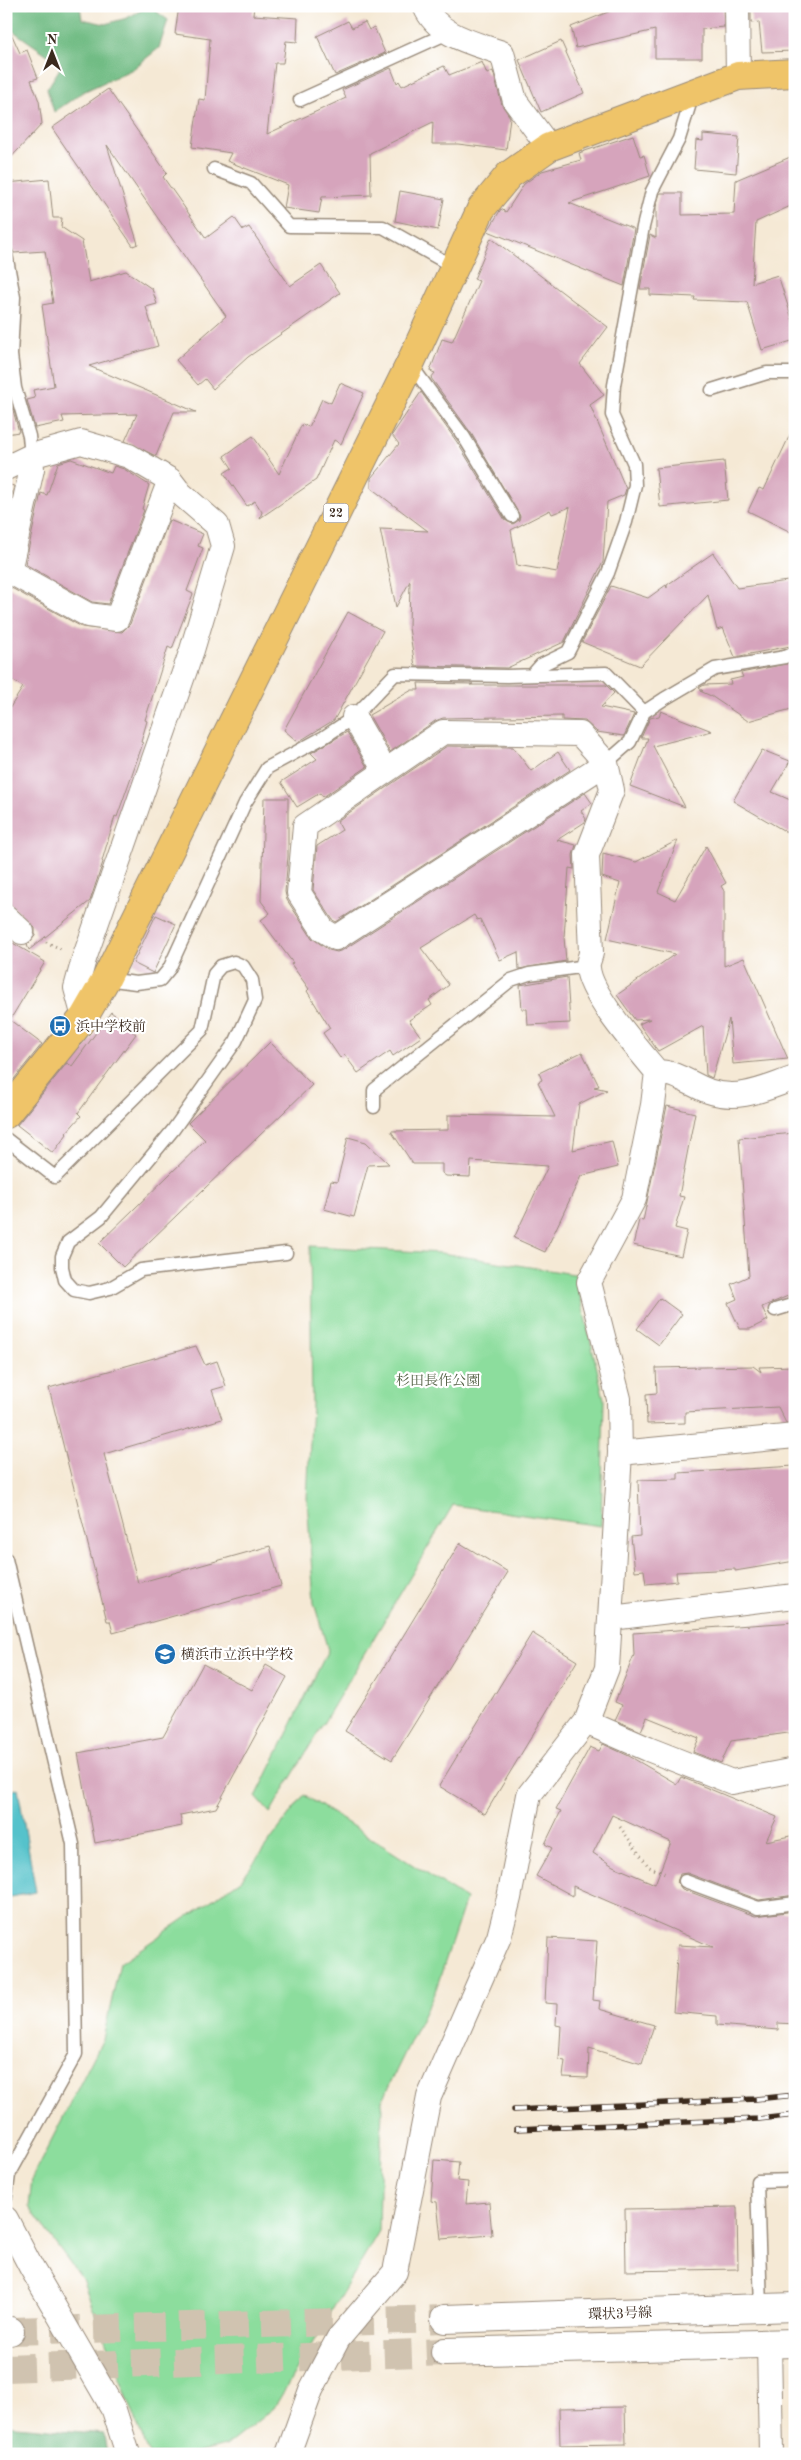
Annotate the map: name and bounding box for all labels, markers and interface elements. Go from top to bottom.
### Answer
north arrow [28,28,78,78]
text: N [47,33,58,47]
road number: 22 [324,503,348,522]
bus stop icon: 浜中学校前 [48,1014,72,1038]
place label: 浜中学校前 [76,1019,146,1034]
park label: 杉田長作公園 [396,1373,480,1388]
school or university icon: 横浜市立浜中学校 [153,1642,177,1666]
place label: 横浜市立浜中学校 [181,1647,293,1662]
street label: 環状3号線 [588,2305,652,2322]

